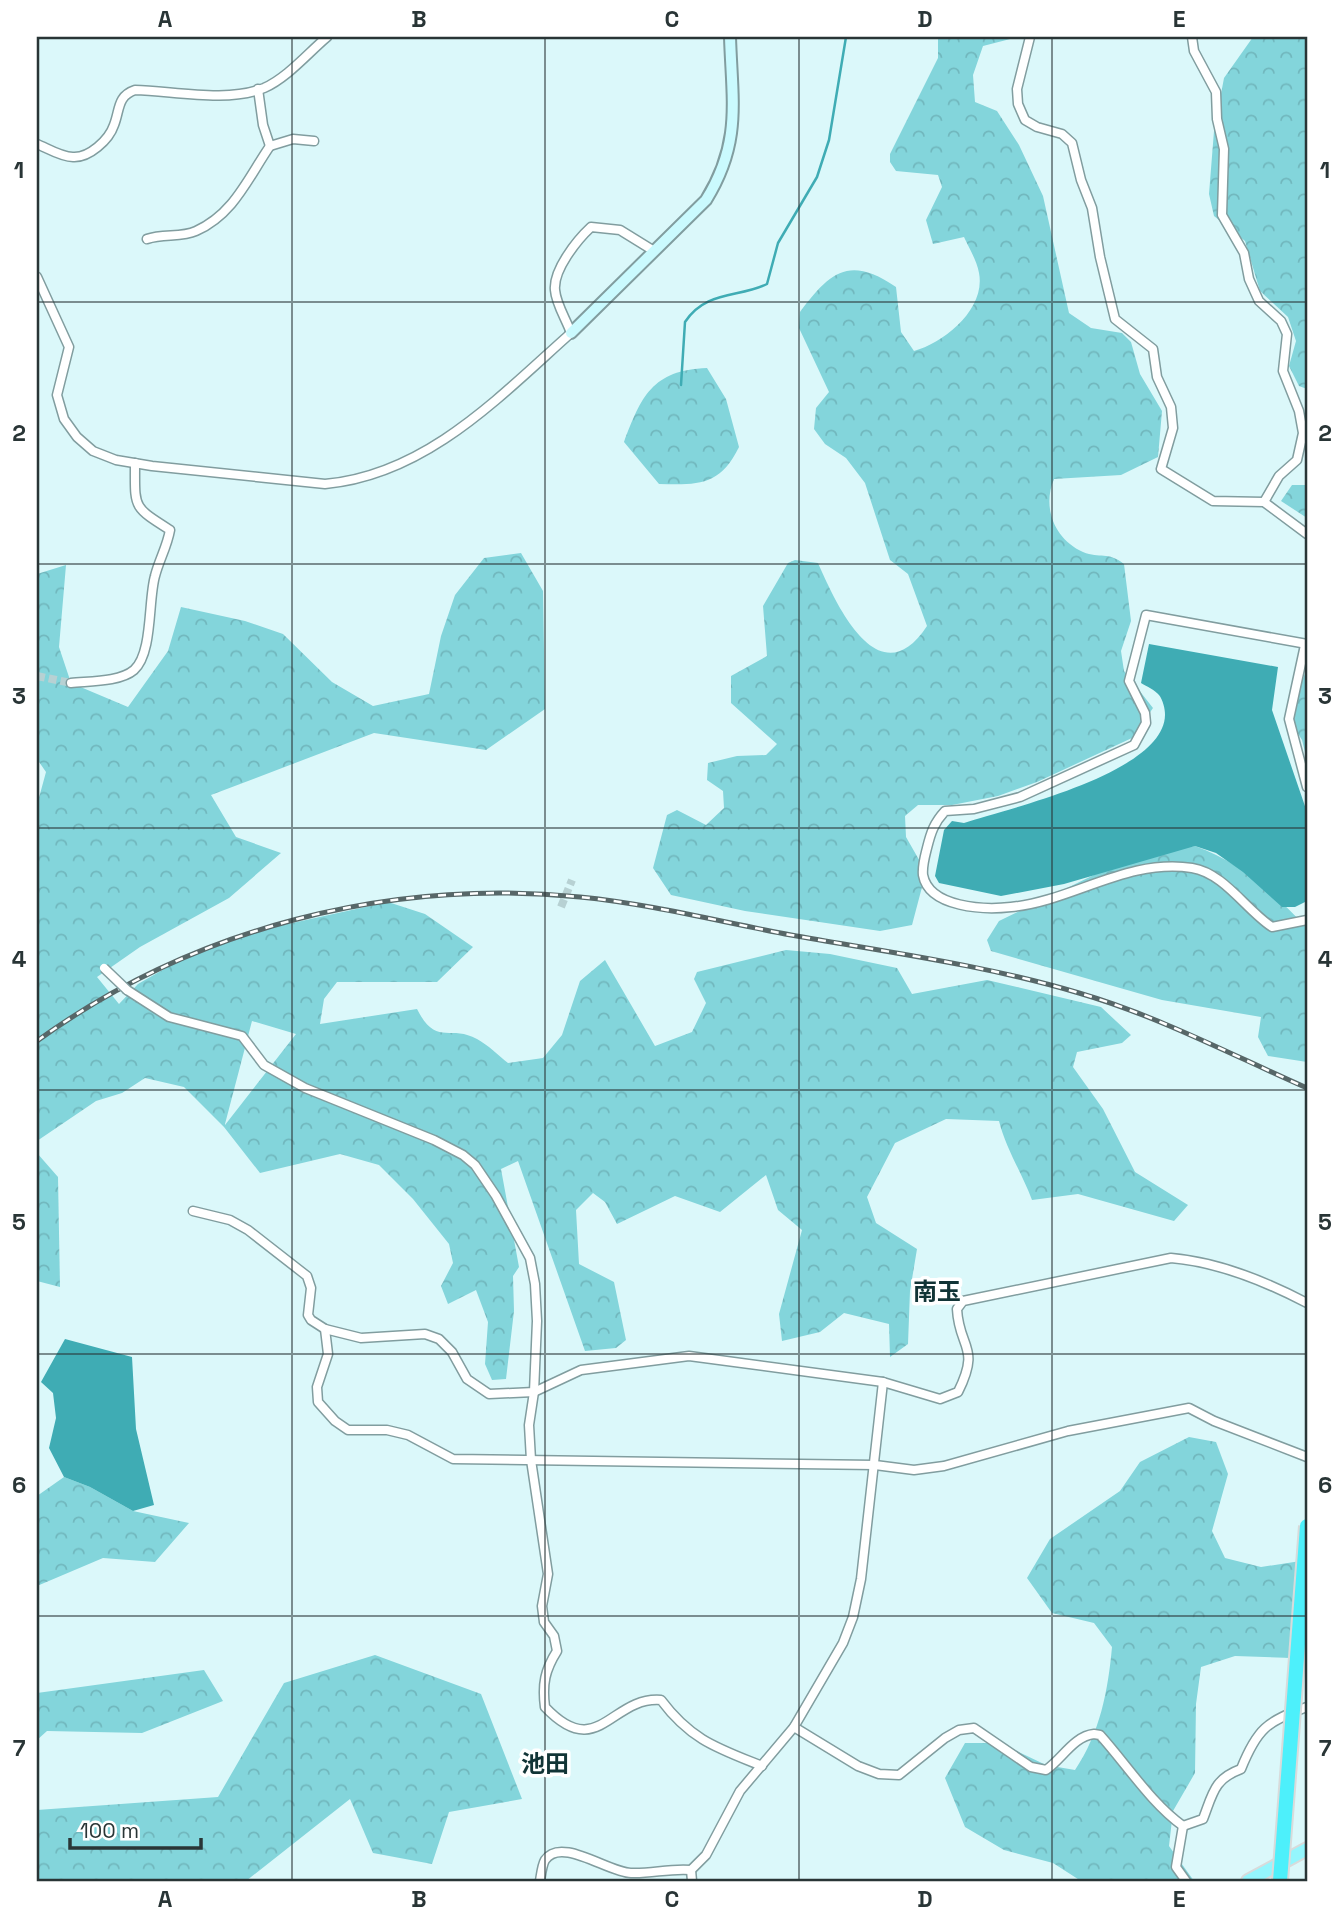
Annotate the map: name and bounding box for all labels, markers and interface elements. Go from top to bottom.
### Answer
text: A [158,4,173,34]
text: B [411,4,427,34]
text: C [665,4,679,34]
text: D [917,4,933,34]
text: E [1173,4,1185,34]
text: 1 [14,155,24,185]
text: 1 [1320,155,1330,185]
text: 2 [12,418,26,448]
text: 2 [1318,418,1332,448]
text: 3 [12,681,26,711]
text: 3 [1318,681,1332,711]
text: 4 [12,944,27,974]
text: 4 [1318,944,1333,974]
text: 5 [12,1207,26,1237]
text: 5 [1318,1207,1332,1237]
district label: 南玉 [913,1276,961,1307]
text: 6 [12,1470,26,1500]
text: 6 [1318,1470,1332,1500]
text: 7 [13,1733,26,1763]
text: 7 [1319,1733,1332,1763]
district label: 池田 [521,1748,569,1779]
scale bar [70,1806,201,1850]
text: 100 m [80,1817,139,1844]
text: A [158,1884,173,1914]
text: B [411,1884,427,1914]
text: C [665,1884,679,1914]
text: D [917,1884,933,1914]
text: E [1173,1884,1185,1914]

